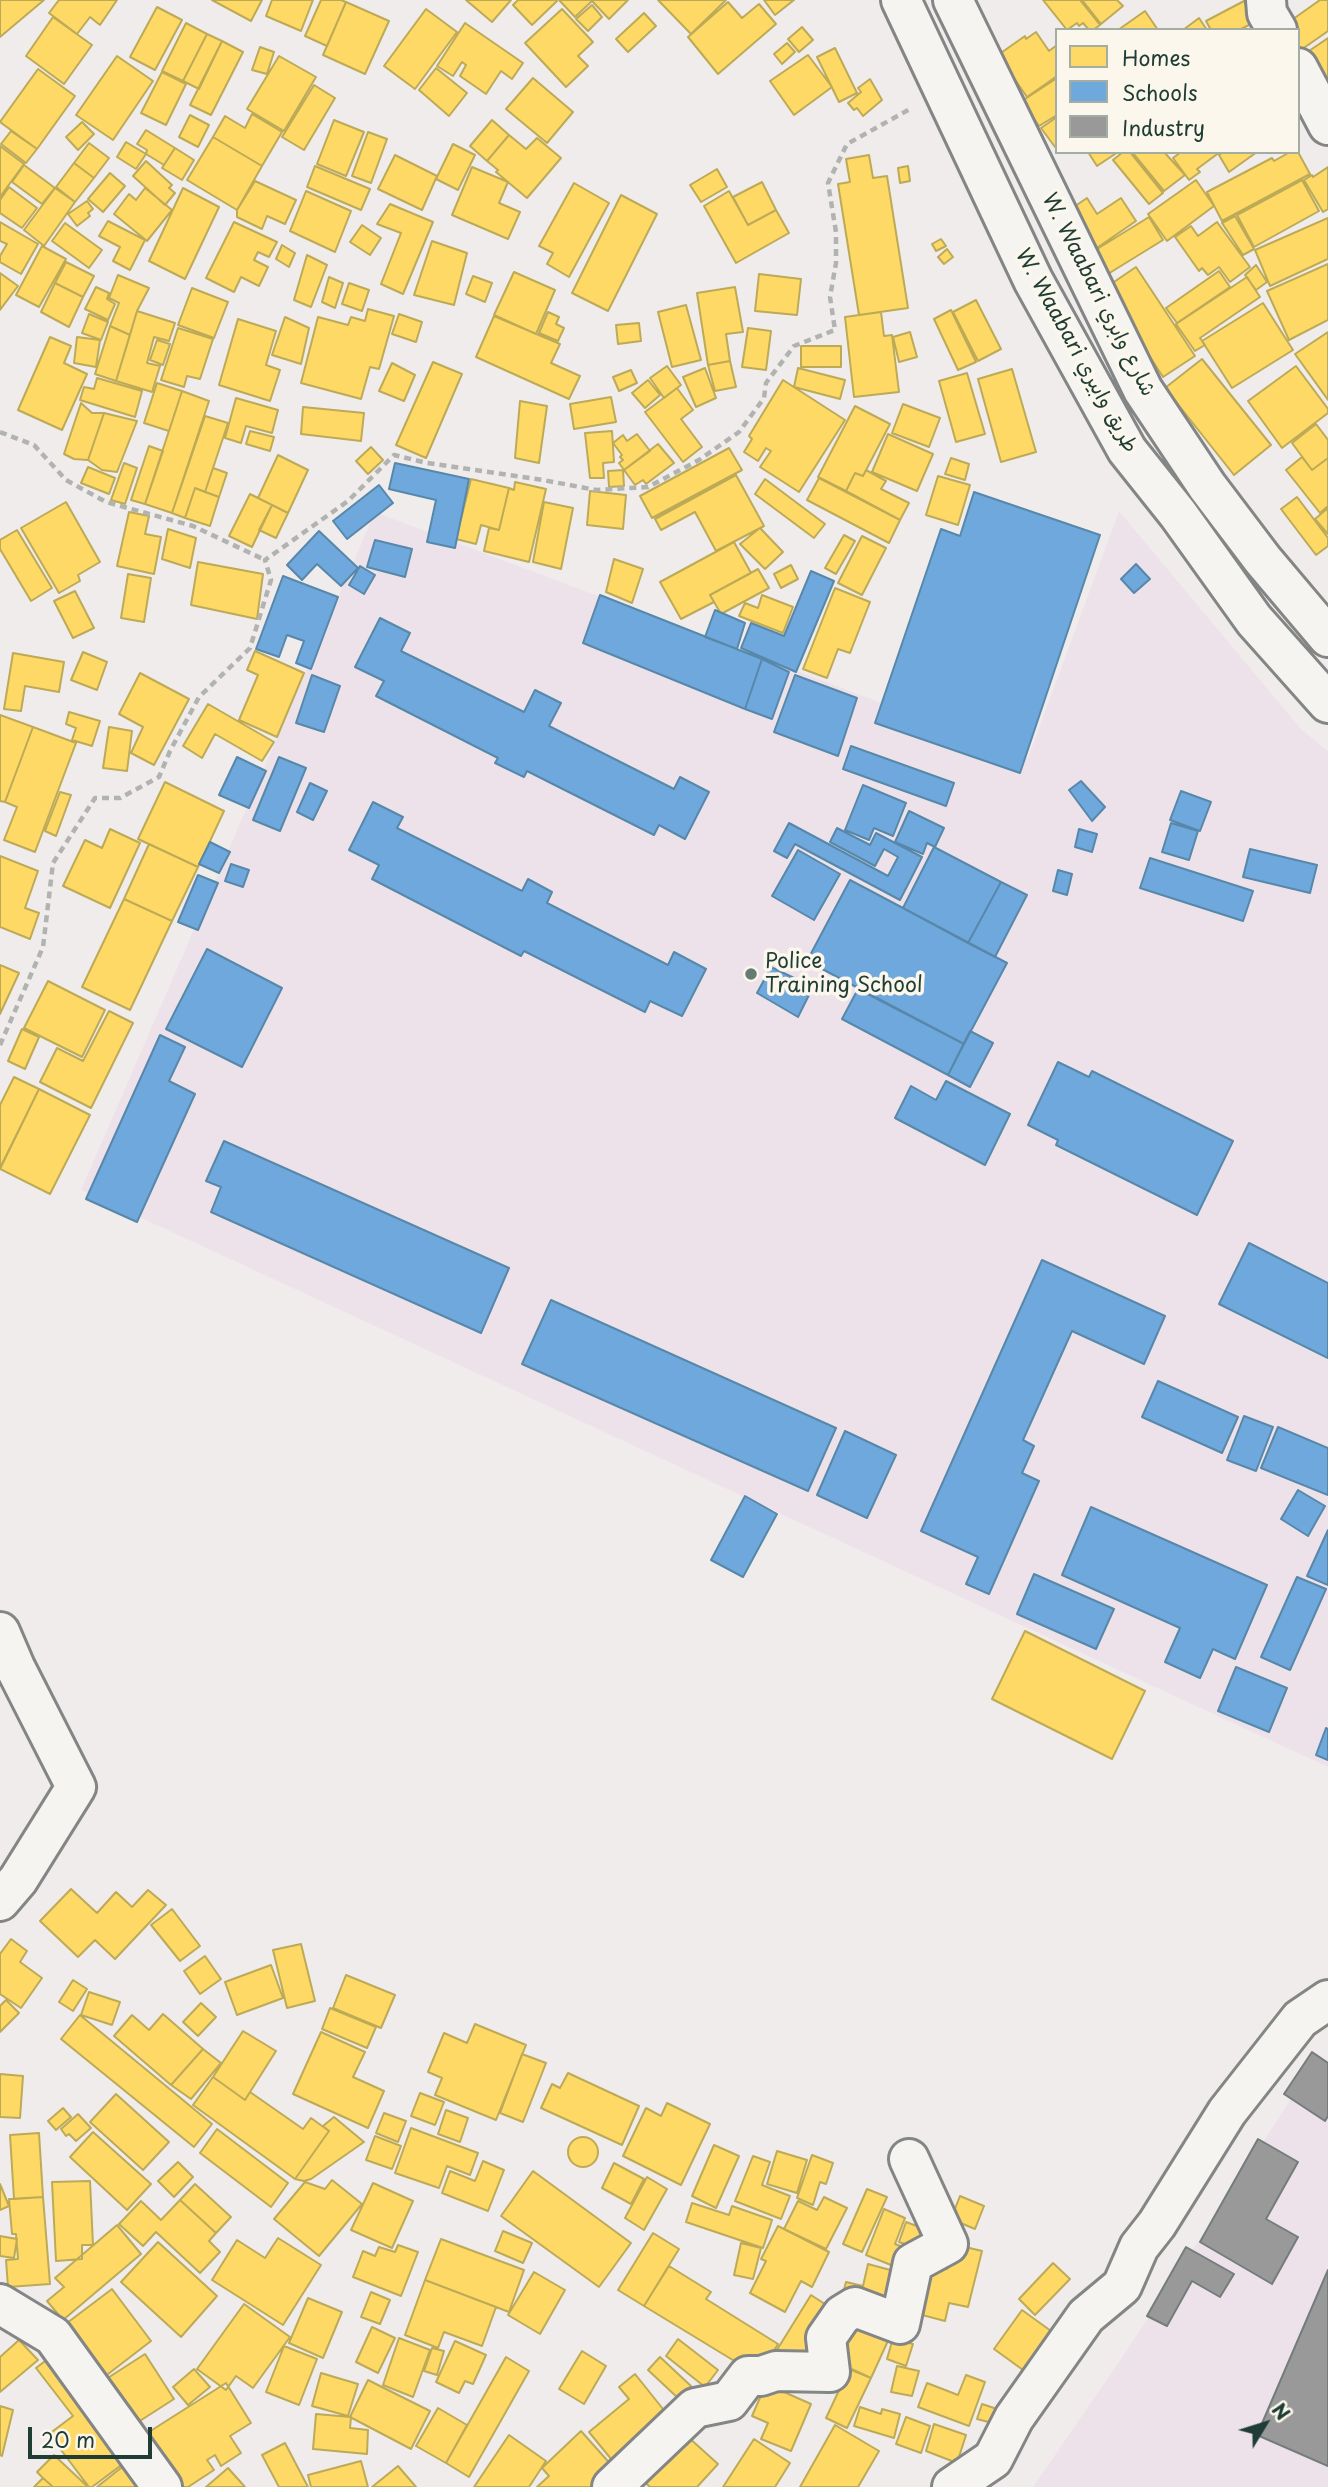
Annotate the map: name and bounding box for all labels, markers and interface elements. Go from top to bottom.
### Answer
legend [1055,28,1300,154]
text: Homes [1122,41,1190,73]
text: Schools [1122,76,1198,108]
text: Industry [1122,111,1205,143]
street label: W. Waabari شارع وابري [1036,189,1160,401]
street label: W. Waabari طريق وابيري [1009,245,1143,457]
place label: Police Training School [765,949,923,999]
marker: Police Training School [743,966,759,982]
north arrow [1230,2389,1300,2459]
text: N [1266,2397,1297,2426]
scale bar [32,2414,156,2458]
text: 20 m [41,2423,95,2455]

